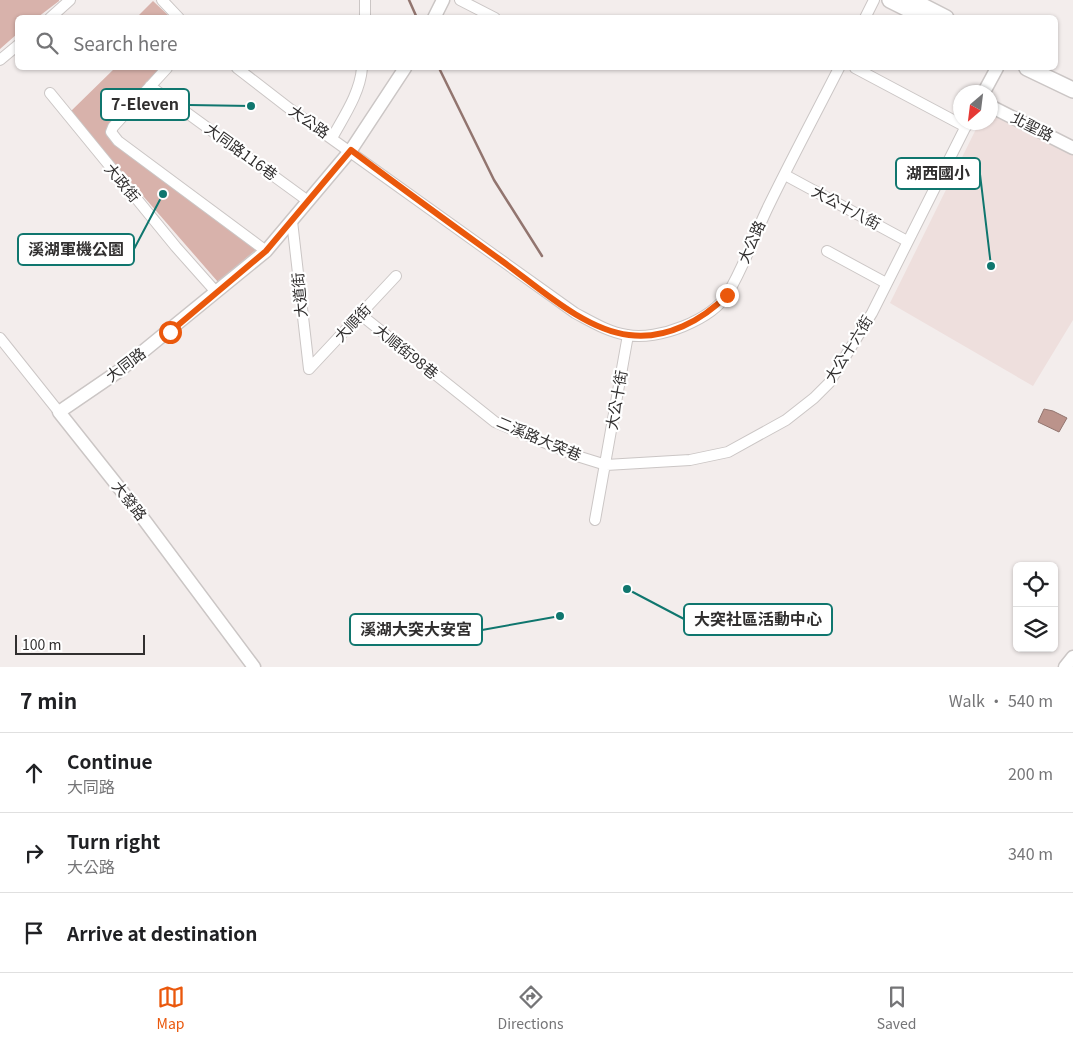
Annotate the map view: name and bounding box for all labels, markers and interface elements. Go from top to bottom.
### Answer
search box [15,15,1058,70]
icon: search [33,29,61,57]
text: Search here [73,29,177,56]
north arrow [953,85,998,130]
callout: 7-Eleven [101,89,189,120]
text: 7-Eleven [111,91,179,115]
street label: 大公路 [285,99,334,142]
street label: 北聖路 [1008,106,1058,145]
street label: 大同路116巷 [201,117,282,184]
street label: 大政街 [101,158,146,206]
callout: 湖西國小 [896,158,980,189]
text: 湖西國小 [906,160,970,184]
street label: 大公十八街 [809,180,885,234]
street label: 大公路 [732,217,769,266]
callout: 溪湖軍機公園 [18,234,134,265]
text: 溪湖軍機公園 [28,236,124,260]
street label: 大道街 [286,272,311,318]
route end [716,284,739,307]
street label: 大順街 [329,298,375,346]
street label: 大公十六街 [819,311,877,386]
street label: 大順街98巷 [371,319,443,383]
route start [159,321,182,344]
street label: 大同路 [101,342,149,386]
street label: 大公十街 [600,368,631,431]
street label: 二溪路大突巷 [494,410,585,465]
street label: 大發路 [108,476,152,524]
map controls [1013,562,1058,652]
button: locate [1013,562,1058,607]
callout: 大突社區活動中心 [684,604,832,635]
text: 大突社區活動中心 [694,606,822,630]
button: layers [1013,607,1058,652]
callout: 溪湖大突大安宮 [350,614,482,645]
text: 溪湖大突大安宮 [360,616,472,640]
scale bar [15,632,145,655]
text: 100 m [22,634,61,654]
text: 7 min [20,685,77,715]
text: Walk · 540 m [949,688,1053,712]
text: Continue [67,747,153,774]
icon: ahead [20,759,48,787]
text: 200 m [1008,761,1053,785]
text: 大同路 [67,774,115,798]
text: Turn right [67,827,160,854]
icon: right [20,839,48,867]
text: 340 m [1008,841,1053,865]
text: 大公路 [67,854,115,878]
icon: arrive [20,919,48,947]
text: Arrive at destination [67,919,257,946]
tab: Map [157,983,185,1033]
tab: Directions [498,983,564,1033]
tab: Saved [877,983,916,1033]

